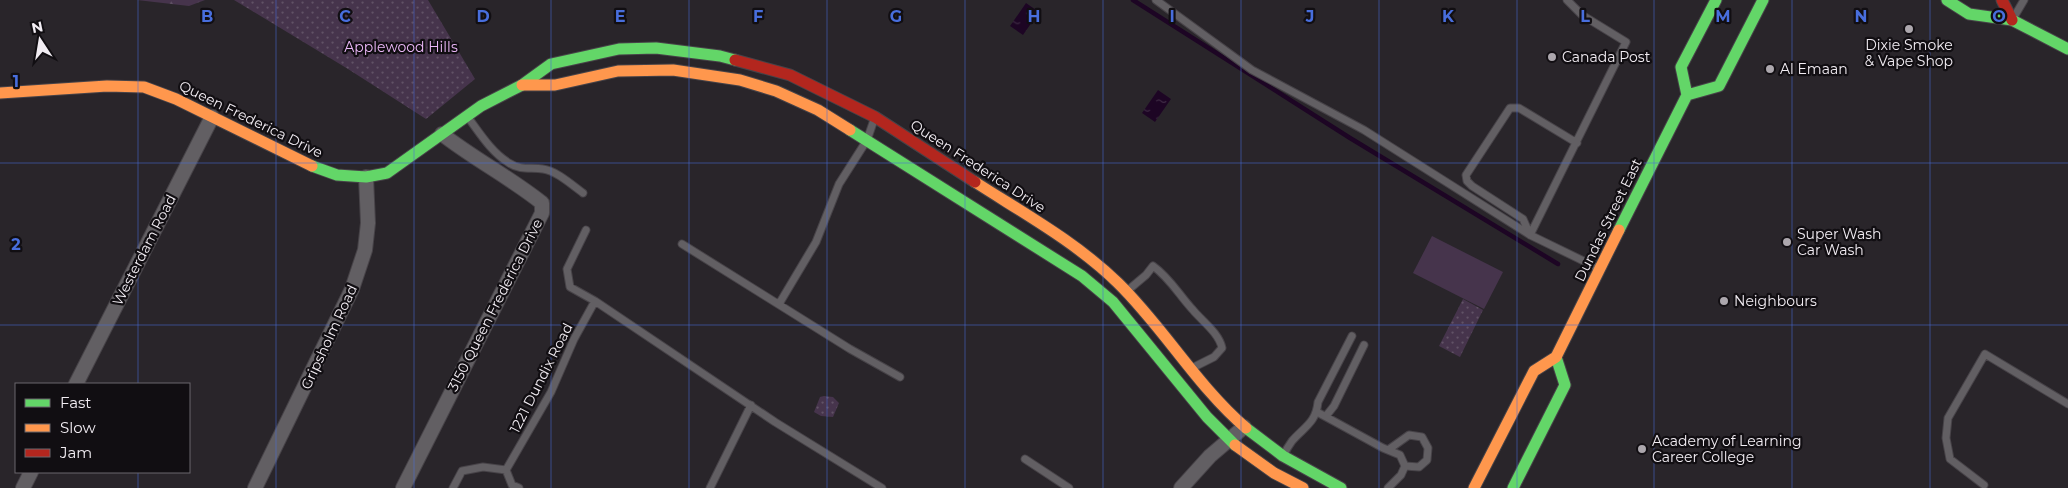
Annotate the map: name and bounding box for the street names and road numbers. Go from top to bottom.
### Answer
street label: Queen Frederica Drive [176,76,326,162]
street label: Queen Frederica Drive [907,116,1049,216]
street label: Dundas Street East [1570,155,1646,284]
street label: Westerdam Road [108,191,180,309]
street label: 3150 Queen Frederica Drive [444,216,546,394]
street label: Gripsholm Road [297,282,361,392]
street label: 1221 Dundix Road [505,320,577,436]

